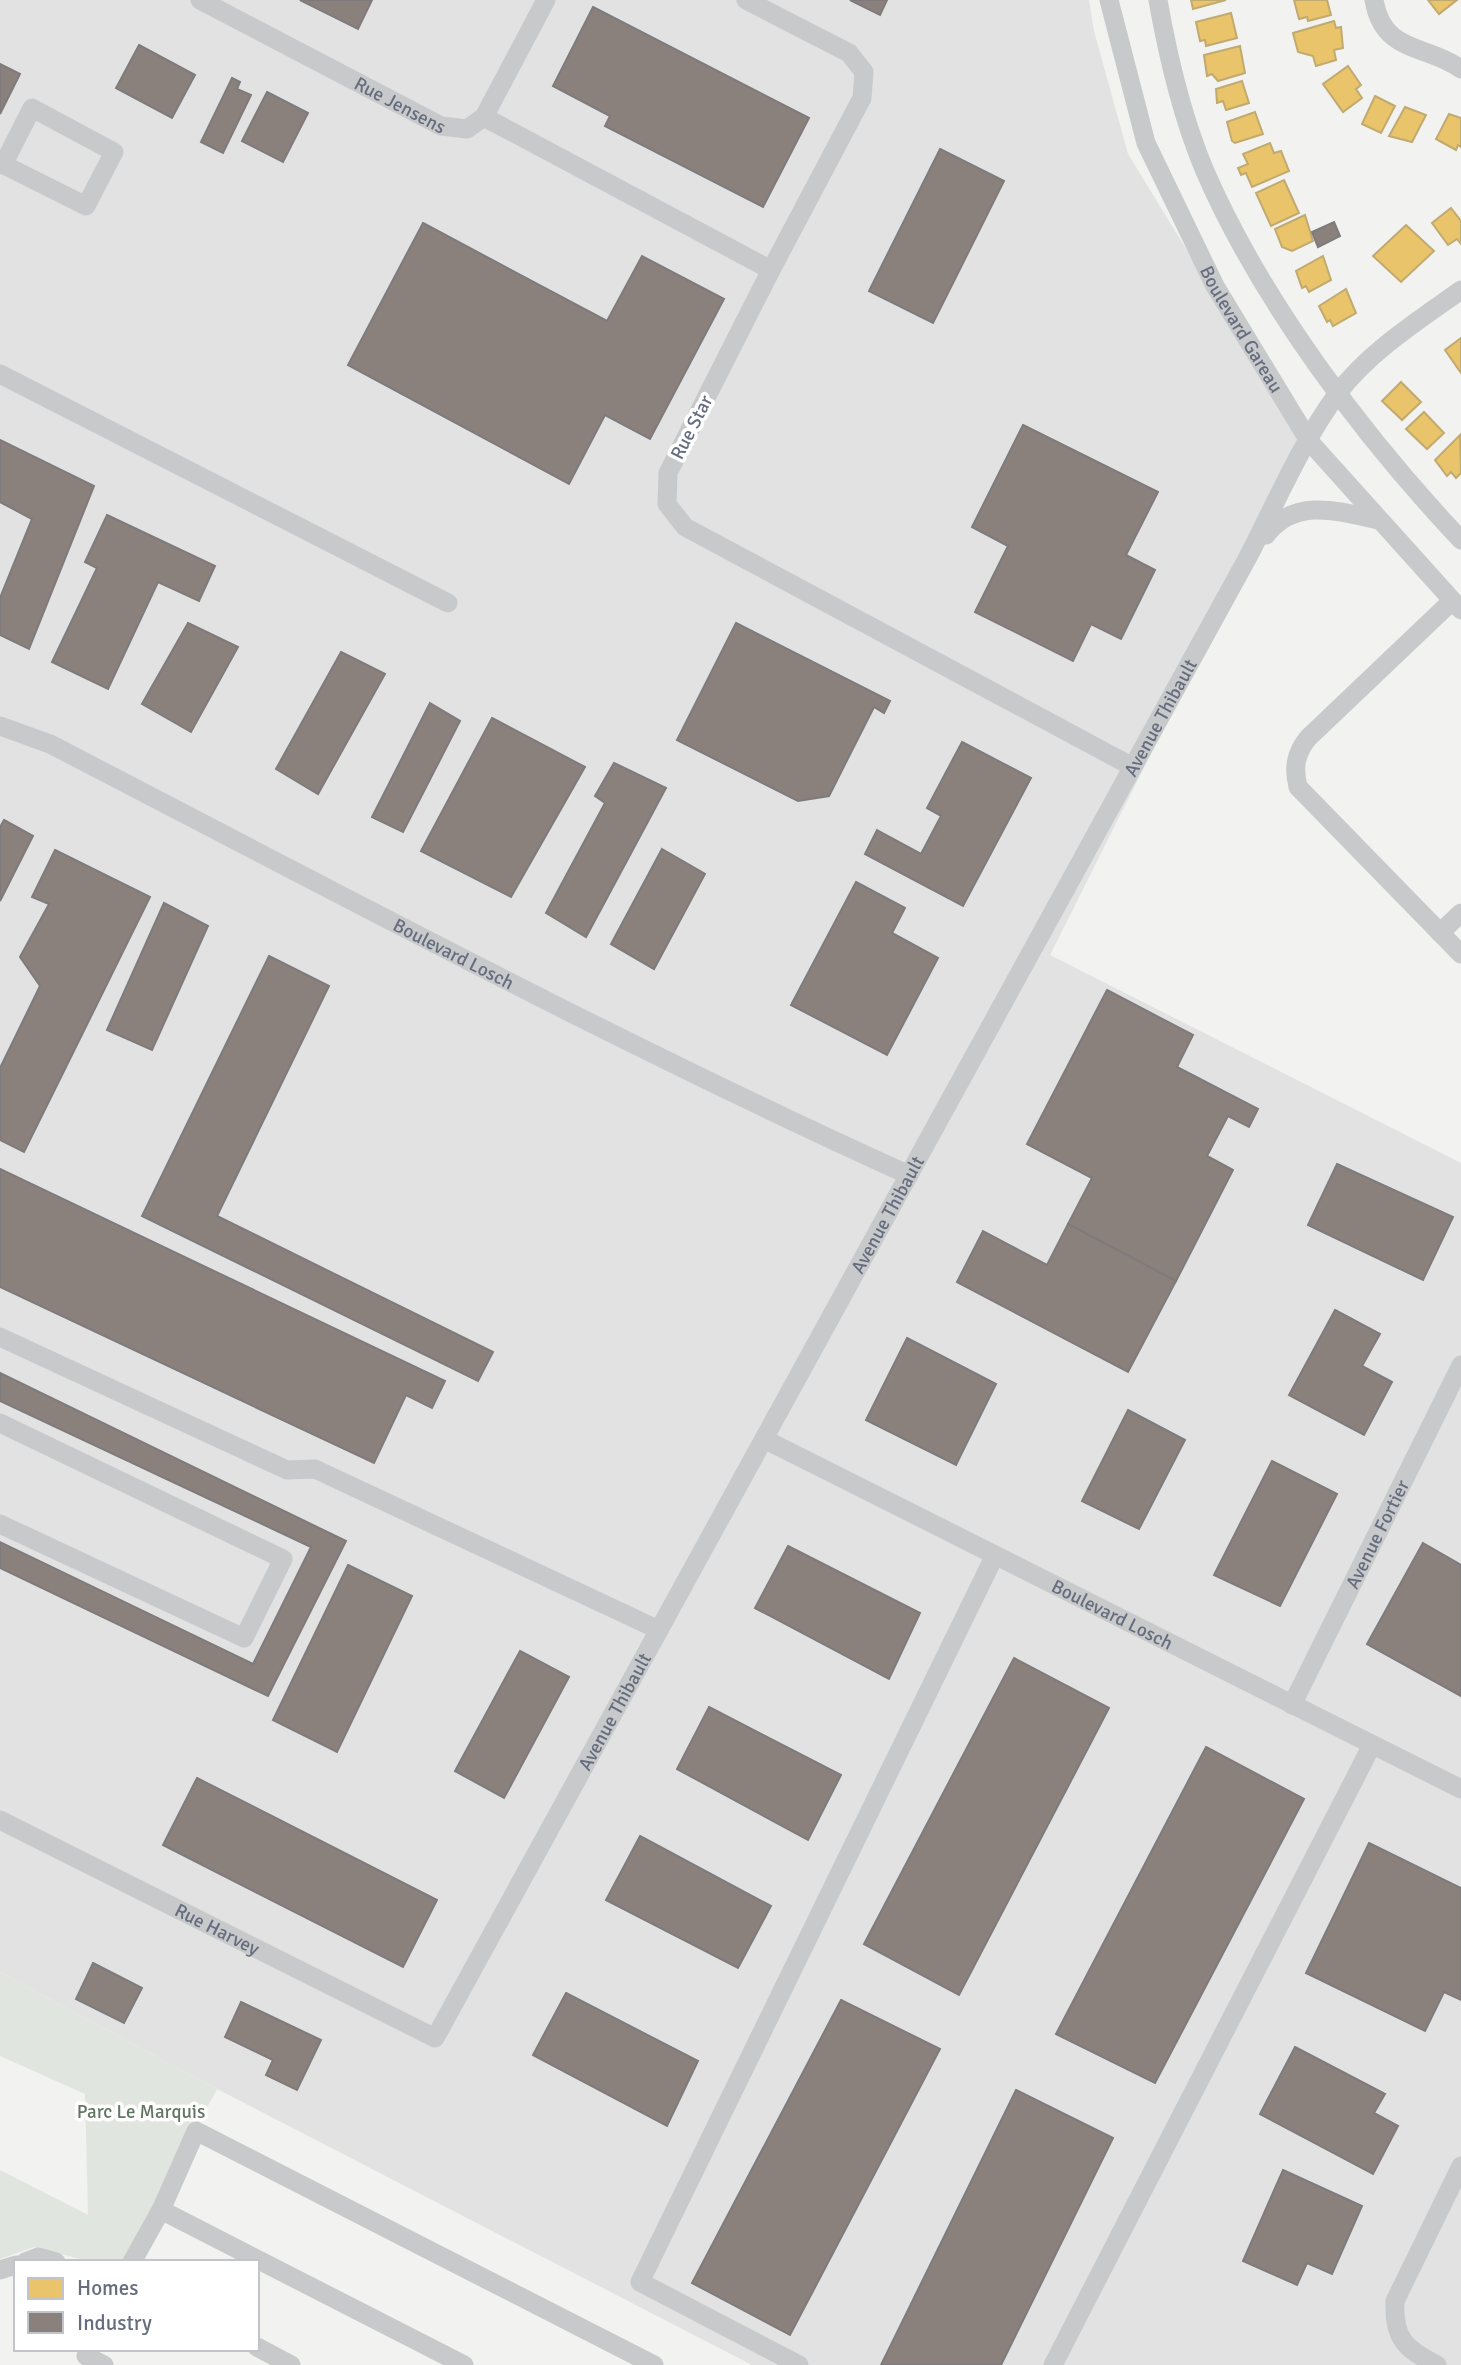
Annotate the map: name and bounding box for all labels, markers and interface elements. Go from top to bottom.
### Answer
street label: Rue Jensens [350,72,450,139]
street label: Boulevard Gareau [1194,262,1288,397]
street label: Rue Star [666,391,718,464]
street label: Avenue Thibault [1119,655,1203,781]
street label: Boulevard Losch [389,913,518,995]
street label: Avenue Thibault [846,1152,930,1278]
street label: Avenue Fortier [1341,1476,1415,1593]
street label: Boulevard Losch [1047,1574,1177,1655]
street label: Avenue Thibault [573,1649,657,1775]
street label: Rue Harvey [170,1899,263,1961]
park label: Parc Le Marquis [77,2100,205,2124]
legend [14,2260,259,2351]
text: Homes [77,2275,139,2301]
text: Industry [77,2310,152,2336]

